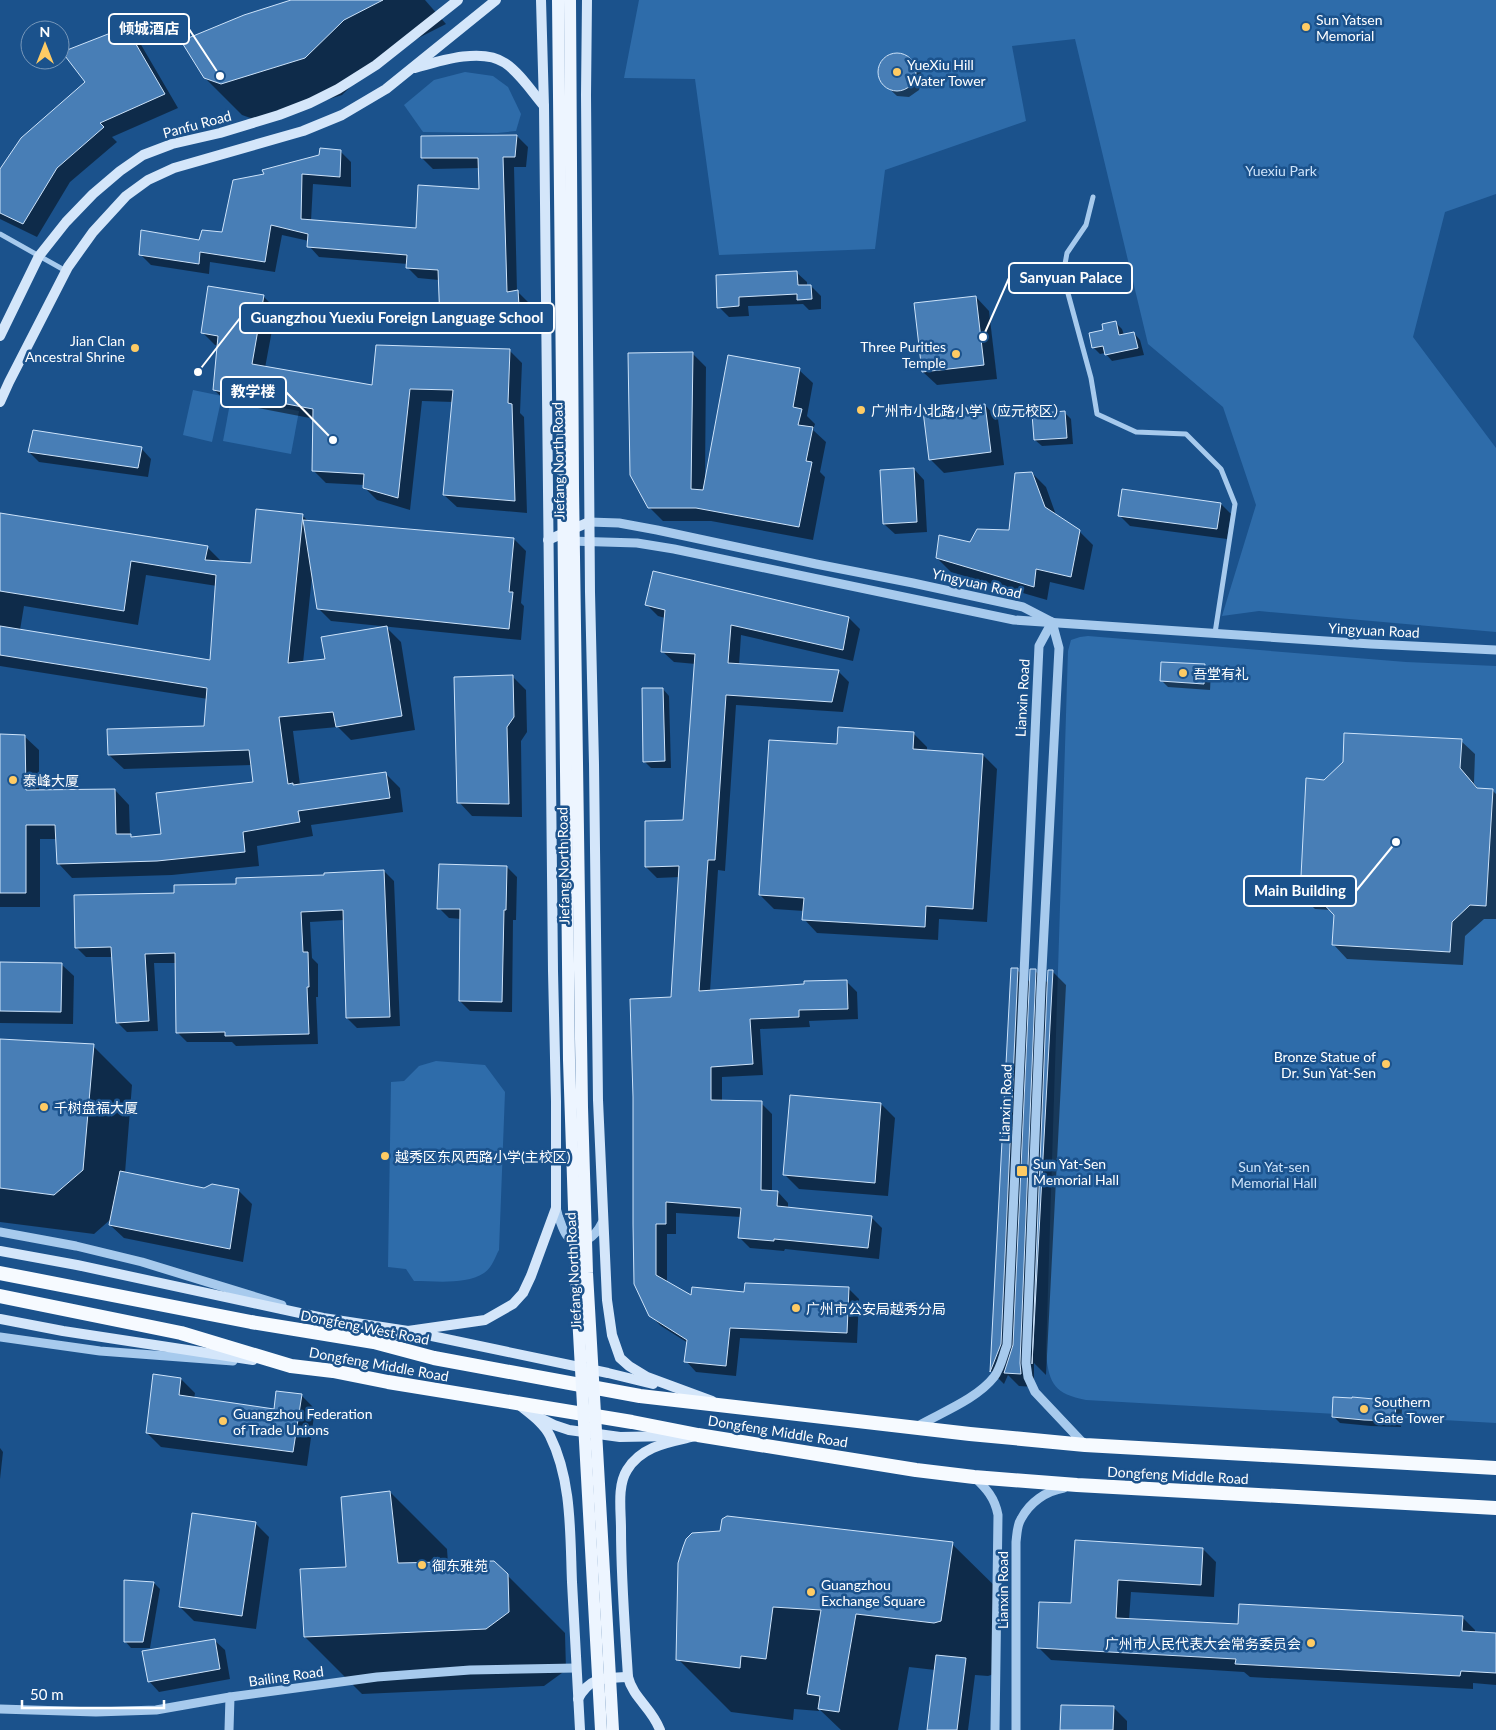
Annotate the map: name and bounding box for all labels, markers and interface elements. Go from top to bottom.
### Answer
place label: Sun Yatsen Memorial [1316,11,1382,44]
callout: 倾城酒店 [109,14,189,44]
text: 倾城酒店 [119,19,179,37]
north arrow [20,20,70,70]
marker: Sun Yatsen Memorial [1300,21,1312,33]
text: N [40,23,50,40]
place label: YueXiu Hill Water Tower [907,56,986,89]
marker: YueXiu Hill Water Tower [891,66,903,78]
street label: Panfu Road [161,107,233,141]
park label: Yuexiu Park [1245,162,1318,179]
callout: Sanyuan Palace [1009,263,1132,293]
text: Sanyuan Palace [1019,268,1123,286]
callout: Guangzhou Yuexiu Foreign Language School [240,303,554,333]
text: Guangzhou Yuexiu Foreign Language School [250,308,544,326]
place label: Jian Clan Ancestral Shrine [25,332,125,365]
place label: Three Purities Temple [860,338,946,371]
marker: Jian Clan Ancestral Shrine [129,342,141,354]
marker: Three Purities Temple [950,348,962,360]
callout: 教学楼 [221,377,286,407]
text: 教学楼 [230,382,276,400]
street label: Jiefang North Road [548,402,568,520]
place label: 广州市小北路小学（应元校区） [871,402,1067,419]
marker: 广州市小北路小学（应元校区） [855,404,867,416]
street label: Yingyuan Road [930,564,1024,602]
street label: Yingyuan Road [1328,619,1420,641]
street label: Lianxin Road [1011,659,1033,737]
place label: 吾堂有礼 [1193,665,1249,682]
marker: 吾堂有礼 [1177,667,1189,679]
place label: 泰峰大厦 [23,772,79,789]
marker: 泰峰大厦 [7,774,19,786]
street label: Jiefang North Road [553,807,573,925]
callout: Main Building [1244,876,1356,906]
text: Main Building [1254,881,1346,899]
place label: Bronze Statue of Dr. Sun Yat-Sen [1274,1048,1376,1081]
marker: Bronze Statue of Dr. Sun Yat-Sen [1380,1058,1392,1070]
street label: Lianxin Road [995,1064,1015,1142]
place label: 千树盘福大厦 [54,1099,138,1116]
marker: 千树盘福大厦 [38,1101,50,1113]
place label: 越秀区东风西路小学(主校区) [395,1148,571,1165]
marker: 越秀区东风西路小学(主校区) [379,1150,391,1162]
place label: Sun Yat-Sen Memorial Hall [1033,1155,1119,1188]
park label: Sun Yat-sen Memorial Hall [1231,1158,1317,1191]
marker: Sun Yat-Sen Memorial Hall [1015,1164,1029,1178]
street label: Jiefang North Road [561,1212,585,1330]
place label: 广州市公安局越秀分局 [806,1300,946,1317]
marker: 广州市公安局越秀分局 [790,1302,802,1314]
street label: Dongfeng West Road [299,1306,431,1348]
street label: Dongfeng Middle Road [308,1343,450,1385]
place label: Southern Gate Tower [1374,1393,1444,1426]
marker: Southern Gate Tower [1358,1403,1370,1415]
place label: Guangzhou Federation of Trade Unions [233,1405,373,1438]
street label: Dongfeng Middle Road [707,1412,849,1450]
marker: Guangzhou Federation of Trade Unions [217,1415,229,1427]
street label: Dongfeng Middle Road [1107,1463,1249,1487]
street label: Lianxin Road [994,1551,1011,1629]
place label: 御东雅苑 [432,1557,488,1574]
marker: 御东雅苑 [416,1559,428,1571]
place label: Guangzhou Exchange Square [821,1576,926,1609]
marker: Guangzhou Exchange Square [805,1586,817,1598]
place label: 广州市人民代表大会常务委员会 [1105,1635,1301,1652]
marker: 广州市人民代表大会常务委员会 [1305,1637,1317,1649]
street label: Bailing Road [247,1662,325,1690]
scale bar [22,1678,165,1710]
text: 50 m [30,1685,64,1703]

